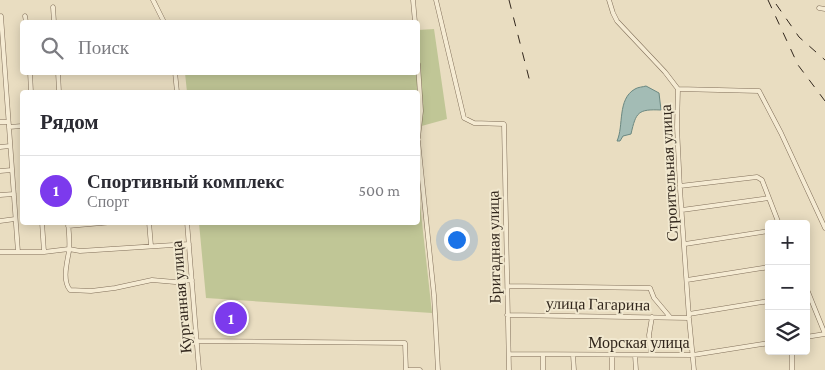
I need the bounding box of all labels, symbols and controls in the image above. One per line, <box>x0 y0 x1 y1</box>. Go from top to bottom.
search box <box>20 20 420 75</box>
icon: search <box>38 34 66 62</box>
text: Поиск <box>78 37 129 58</box>
street label: Строительная улица <box>657 104 682 242</box>
text: Рядом <box>40 110 99 134</box>
text: Спортивный комплекс <box>87 171 284 192</box>
text: 1 <box>53 182 59 199</box>
text: 500 m <box>359 182 400 199</box>
street label: Бригадная улица <box>485 190 504 304</box>
text: Спорт <box>87 193 129 210</box>
map controls <box>765 220 810 355</box>
button: + <box>765 220 810 265</box>
your location <box>444 227 470 253</box>
street label: Курганная улица <box>168 240 195 354</box>
button: − <box>765 265 810 310</box>
street label: улица Гагарина <box>546 295 650 314</box>
pin: 1 <box>215 299 247 337</box>
button: layers <box>765 310 810 355</box>
street label: Морская улица <box>588 334 690 352</box>

